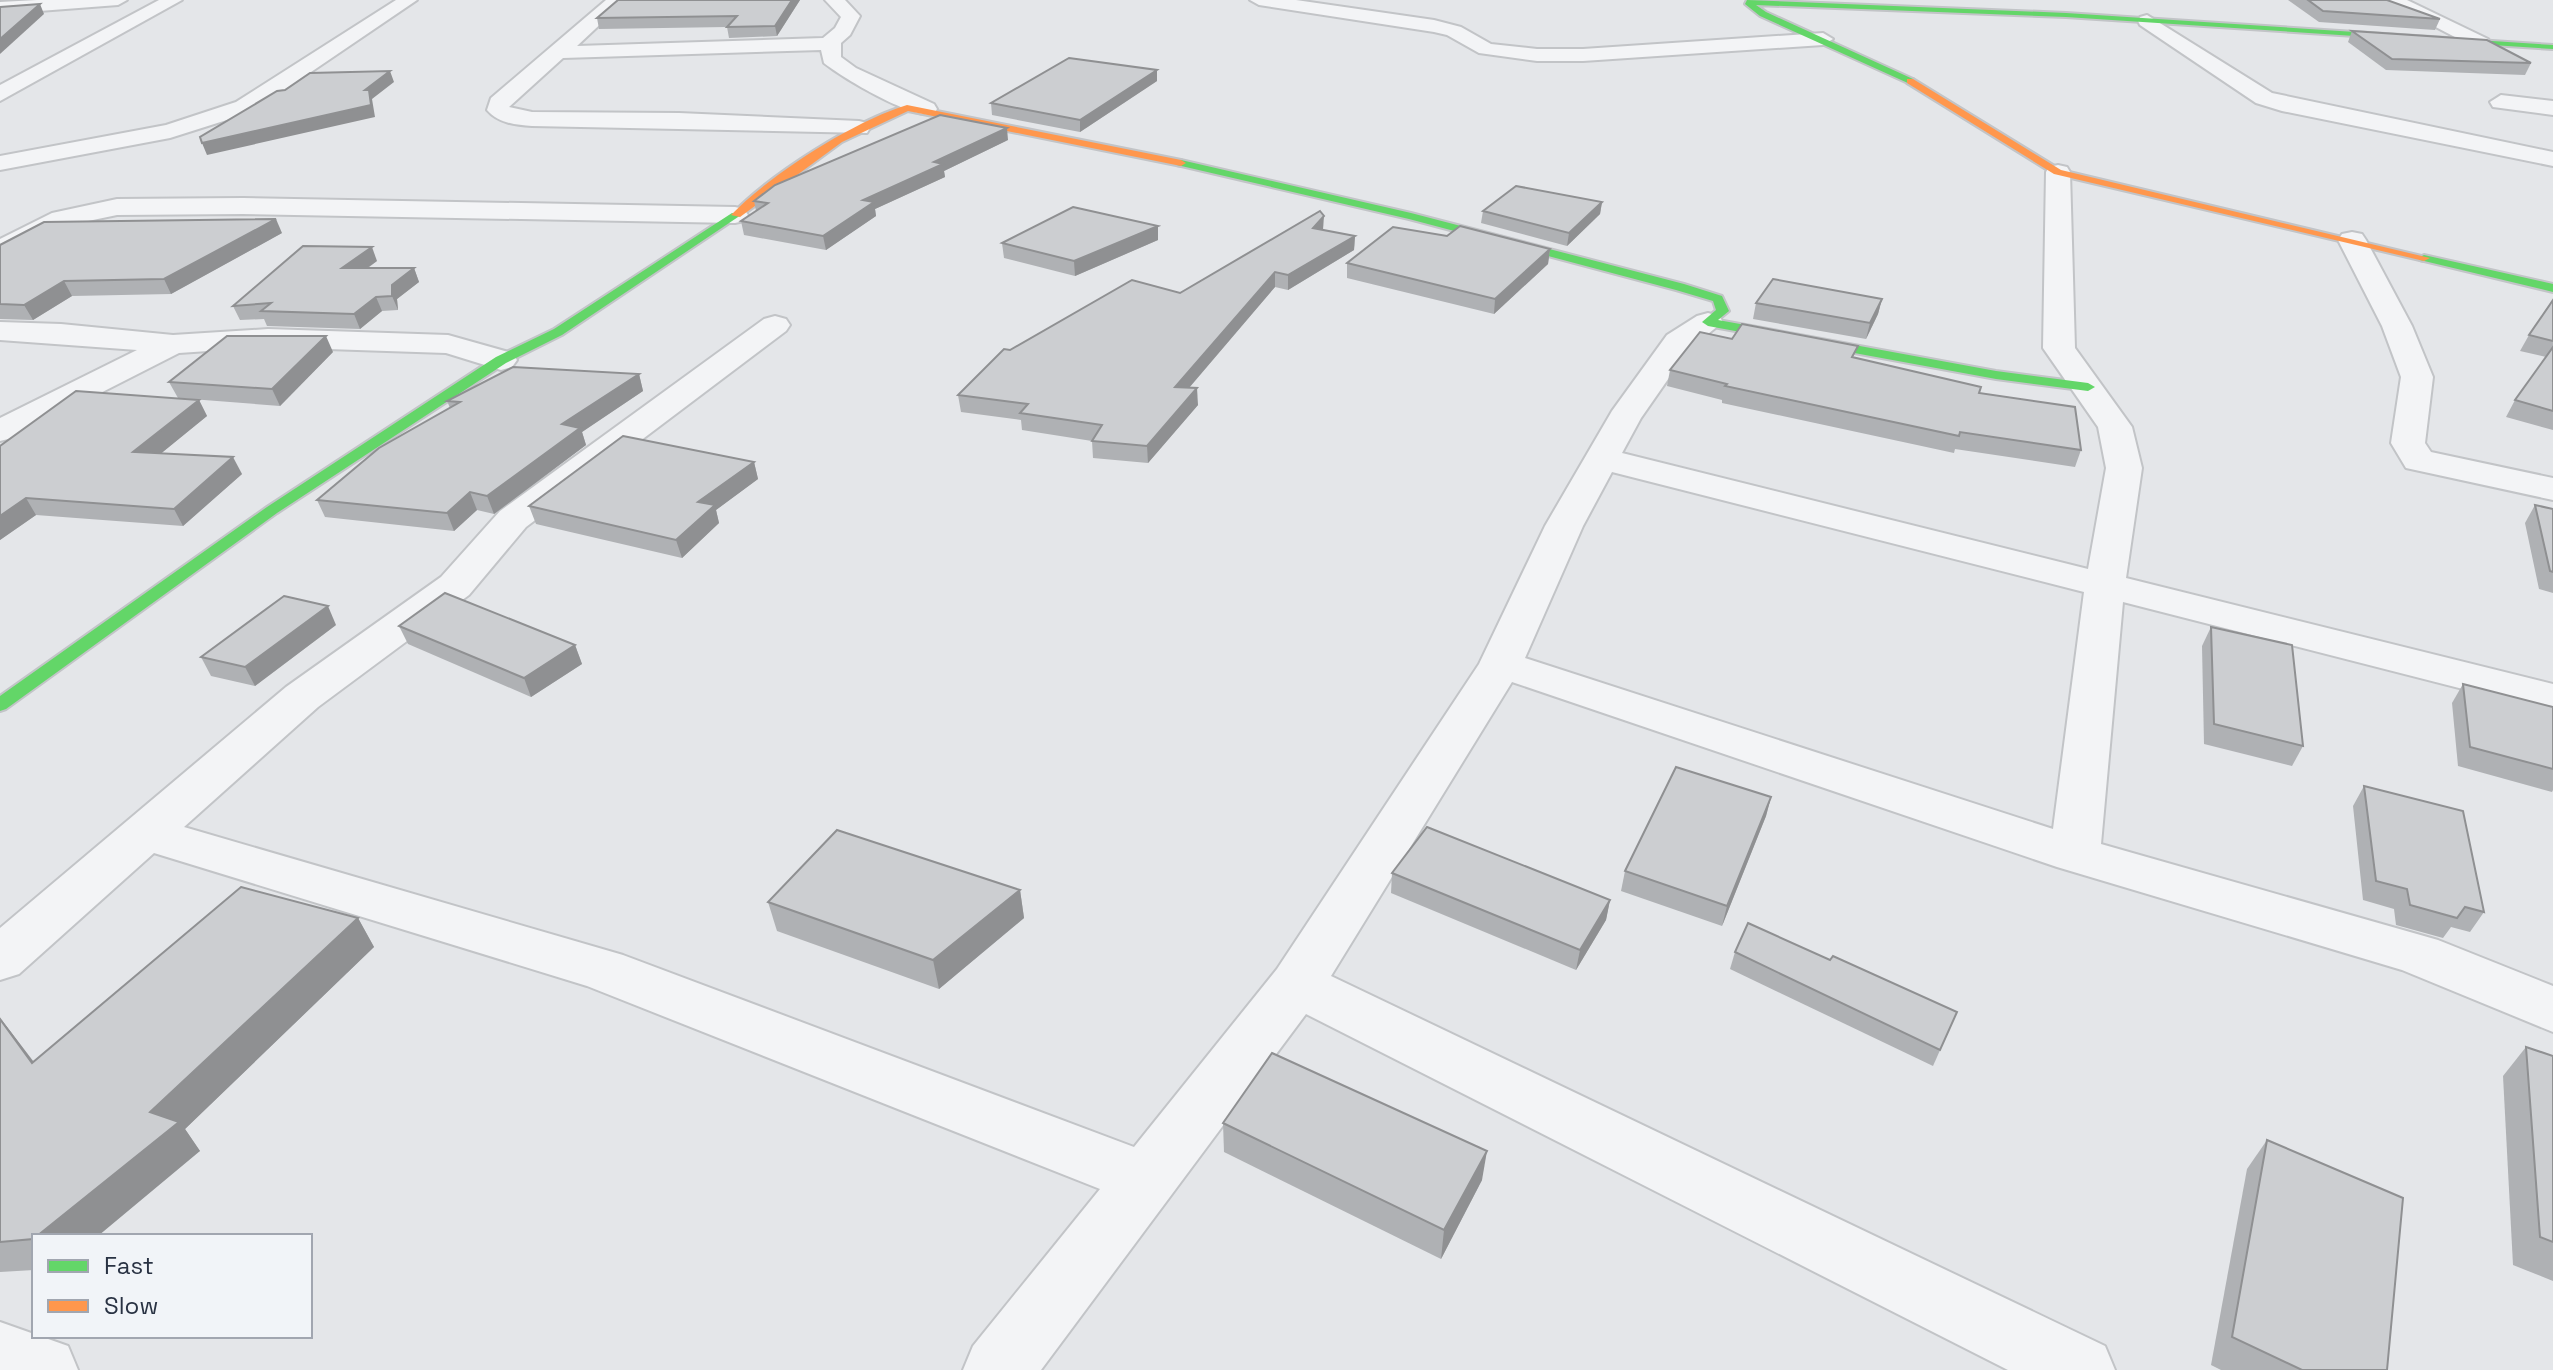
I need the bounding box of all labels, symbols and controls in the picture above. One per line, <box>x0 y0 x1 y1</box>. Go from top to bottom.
legend <box>32 1234 312 1338</box>
text: Fast <box>104 1250 154 1281</box>
text: Slow <box>104 1290 158 1321</box>

